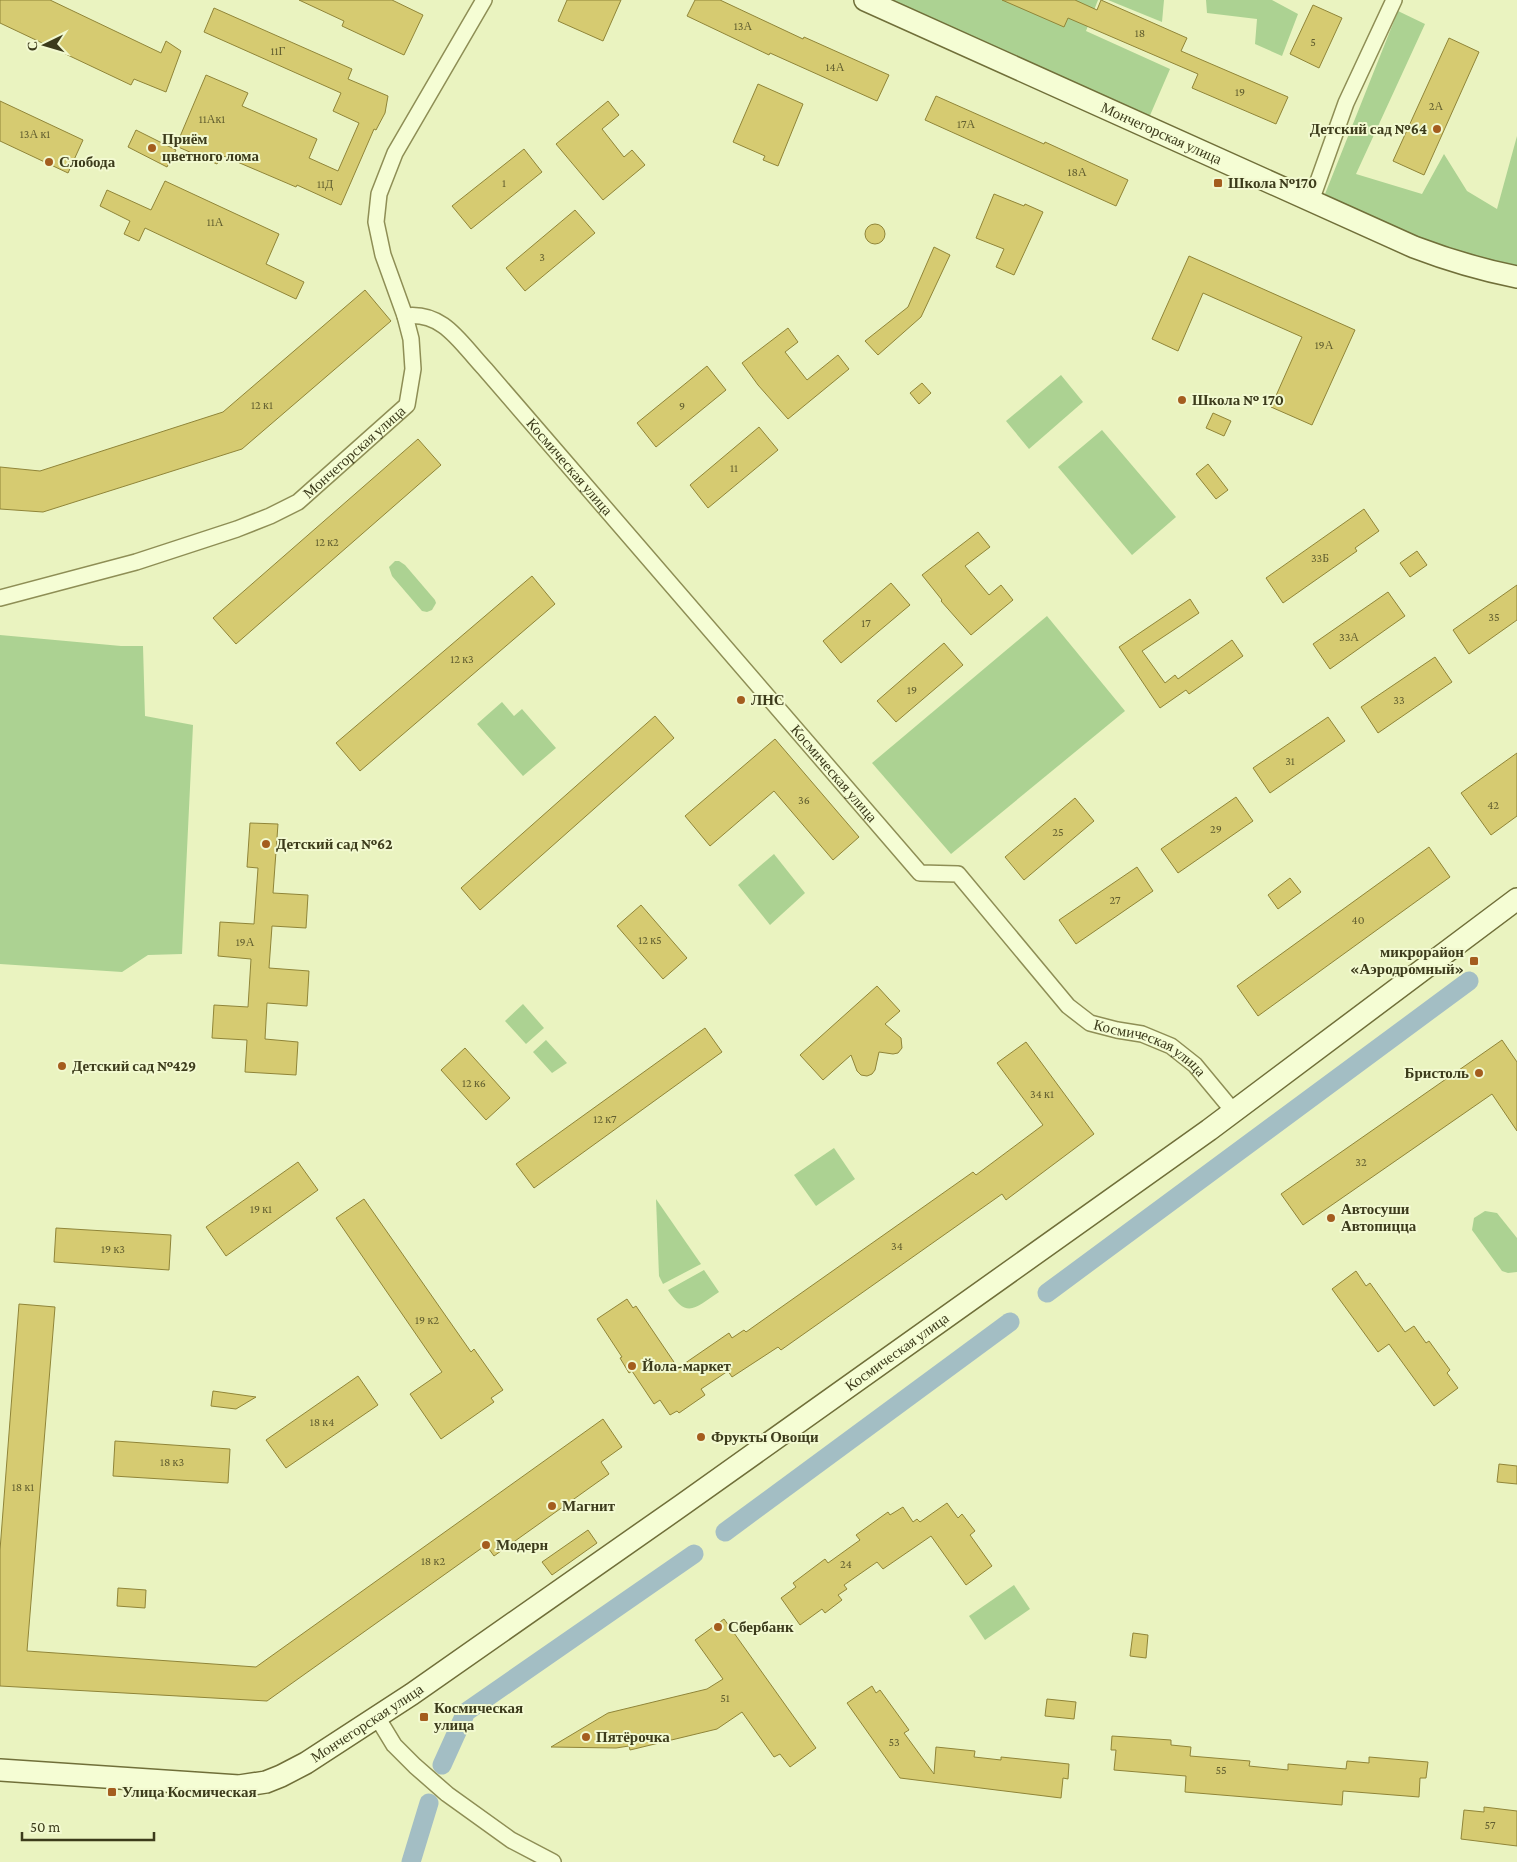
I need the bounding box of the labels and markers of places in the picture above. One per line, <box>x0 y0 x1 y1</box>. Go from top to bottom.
place label: Детский сад №64 <box>1310 121 1427 137</box>
marker: Детский сад №64 <box>1431 123 1443 135</box>
place label: Приём цветного лома <box>162 131 259 164</box>
marker: Приём цветного лома <box>146 142 158 154</box>
place label: Слобода <box>59 154 116 170</box>
marker: Слобода <box>43 156 55 168</box>
place label: Школа №170 <box>1228 175 1317 191</box>
marker: Школа №170 <box>1212 177 1224 189</box>
place label: Школа № 170 <box>1192 392 1284 408</box>
marker: Школа № 170 <box>1176 394 1188 406</box>
place label: ЛНС <box>751 692 785 708</box>
marker: ЛНС <box>735 694 747 706</box>
place label: Детский сад №62 <box>276 836 393 852</box>
marker: Детский сад №62 <box>260 838 272 850</box>
place label: микрорайон «Аэродромный» <box>1350 944 1464 977</box>
marker: микрорайон «Аэродромный» <box>1468 955 1480 967</box>
place label: Детский сад №429 <box>72 1058 196 1074</box>
marker: Детский сад №429 <box>56 1060 68 1072</box>
place label: Бристоль <box>1405 1065 1469 1081</box>
marker: Бристоль <box>1473 1067 1485 1079</box>
place label: Автосуши Автопицца <box>1341 1201 1417 1234</box>
marker: Автосуши Автопицца <box>1325 1212 1337 1224</box>
place label: Йола-маркет <box>642 1358 732 1374</box>
marker: Йола-маркет <box>626 1360 638 1372</box>
place label: Фрукты Овощи <box>711 1429 819 1445</box>
marker: Фрукты Овощи <box>695 1431 707 1443</box>
place label: Магнит <box>562 1498 616 1514</box>
marker: Магнит <box>546 1500 558 1512</box>
place label: Модерн <box>496 1537 549 1553</box>
marker: Модерн <box>480 1539 492 1551</box>
place label: Сбербанк <box>728 1619 794 1635</box>
marker: Сбербанк <box>712 1621 724 1633</box>
place label: Космическая улица <box>434 1700 523 1733</box>
marker: Космическая улица <box>418 1711 430 1723</box>
place label: Пятёрочка <box>596 1729 670 1745</box>
marker: Пятёрочка <box>580 1731 592 1743</box>
place label: Улица Космическая <box>122 1784 257 1800</box>
marker: Улица Космическая <box>106 1786 118 1798</box>

